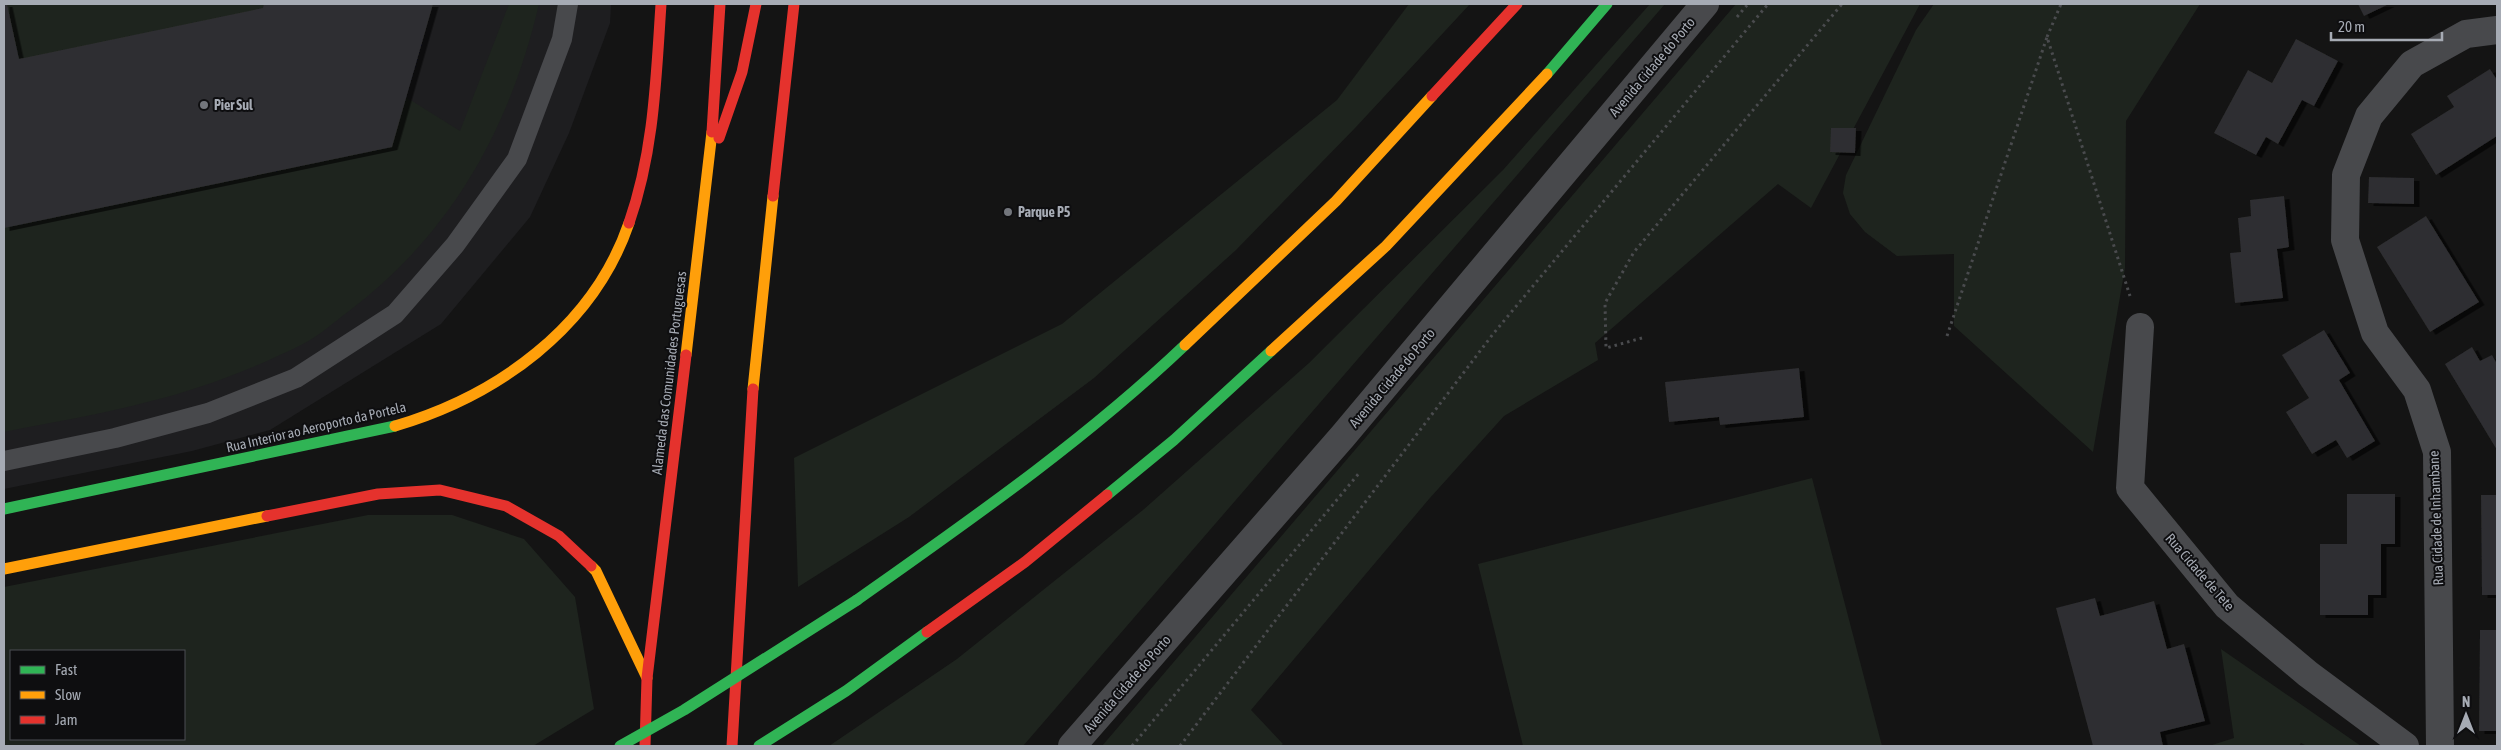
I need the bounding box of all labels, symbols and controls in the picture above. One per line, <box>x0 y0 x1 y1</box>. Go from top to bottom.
scale bar <box>2331 10 2442 42</box>
street label: Avenida Cidade do Porto <box>1606 14 1698 120</box>
text: 20 m <box>2338 18 2365 35</box>
place label: Pier Sul <box>214 97 253 113</box>
marker: Pier Sul <box>198 99 210 111</box>
place label: Parque P5 <box>1018 204 1071 220</box>
marker: Parque P5 <box>1002 206 1014 218</box>
street label: Alameda das Comunidades Portuguesas <box>649 270 689 476</box>
street label: Avenida Cidade do Porto <box>1346 325 1438 431</box>
street label: Rua Interior ao Aeroporto da Portela <box>224 398 408 456</box>
street label: Rua Cidade de Inhambane <box>2426 450 2446 586</box>
street label: Rua Cidade de Tete <box>2162 530 2238 614</box>
street label: Avenida Cidade do Porto <box>1080 632 1174 736</box>
legend <box>10 650 185 740</box>
text: Fast <box>55 661 77 678</box>
text: Slow <box>55 686 81 703</box>
north arrow <box>2441 690 2491 740</box>
text: N <box>2462 694 2470 710</box>
text: Jam <box>55 711 78 728</box>

